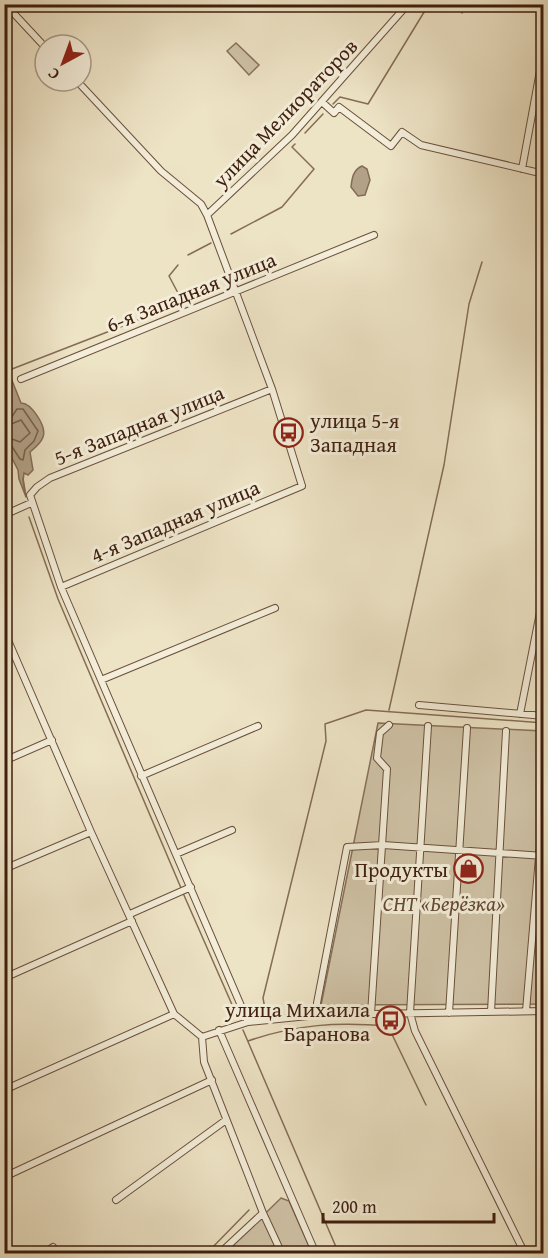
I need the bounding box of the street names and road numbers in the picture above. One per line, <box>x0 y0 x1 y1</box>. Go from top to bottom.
street label: улица Мелиораторов <box>205 31 365 195</box>
street label: 6-я Западная улица <box>101 244 281 340</box>
street label: 5-я Западная улица <box>49 377 229 473</box>
street label: 4-я Западная улица <box>86 471 264 571</box>

